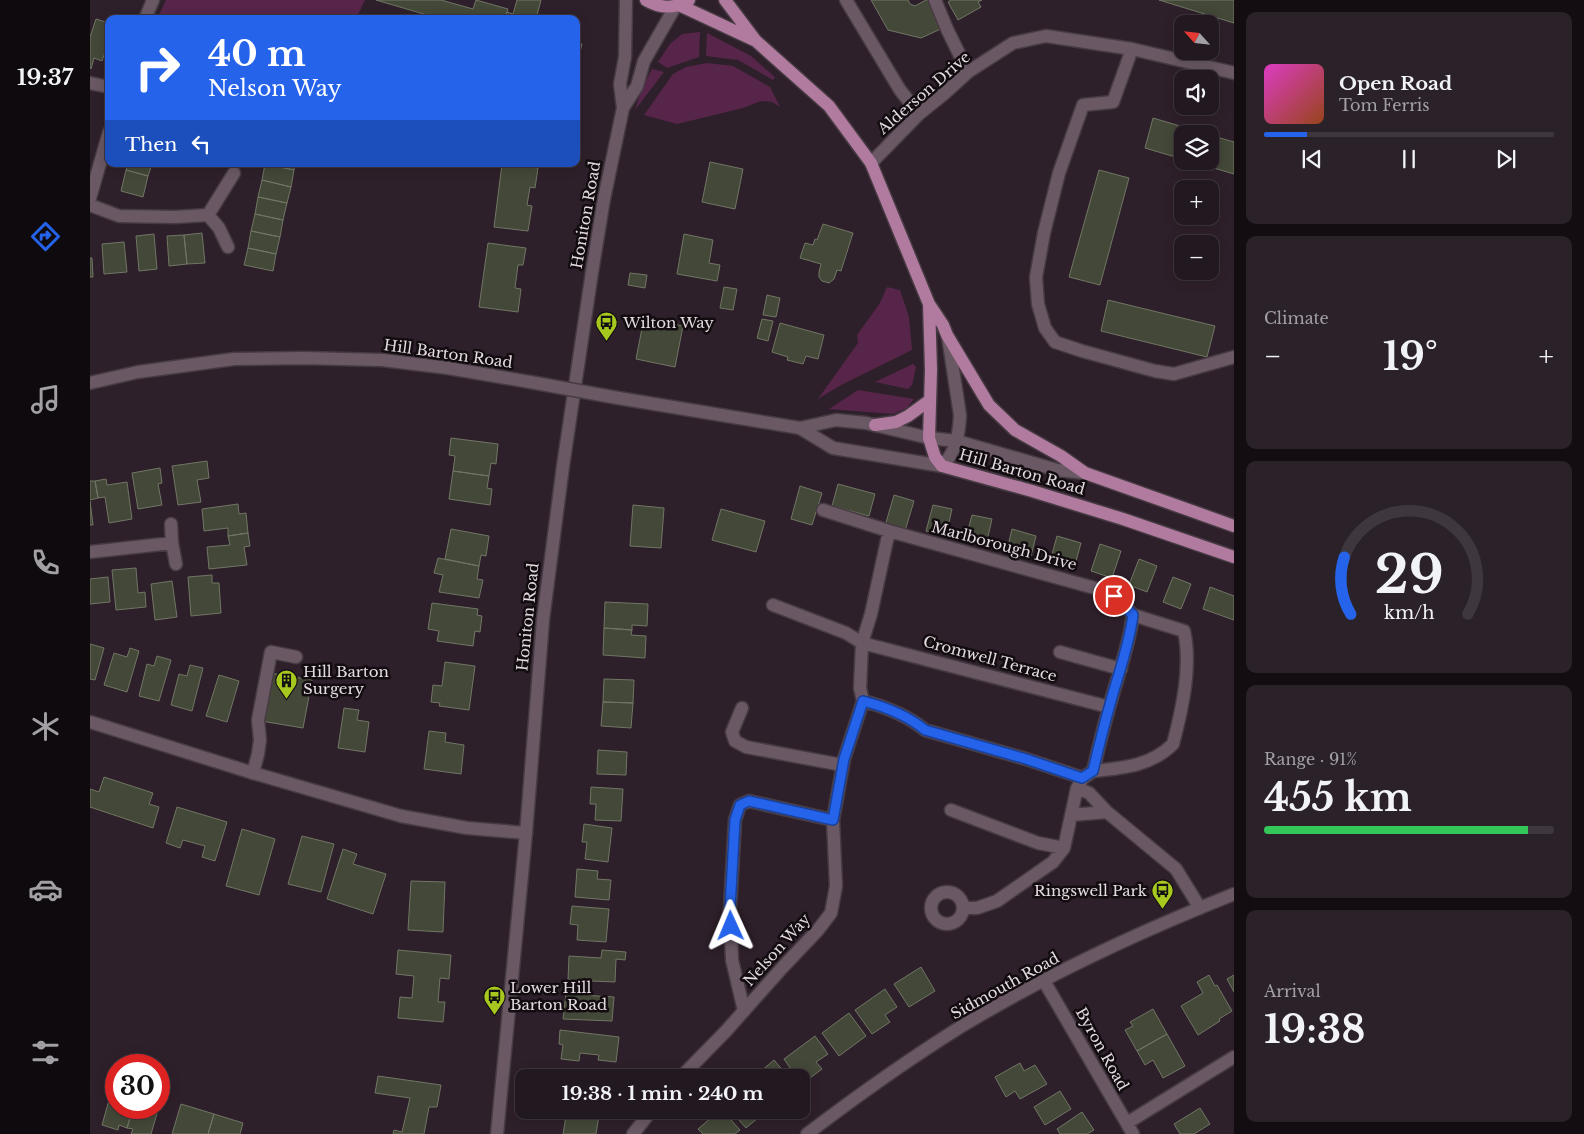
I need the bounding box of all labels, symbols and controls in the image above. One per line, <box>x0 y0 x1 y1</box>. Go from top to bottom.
north arrow <box>1174 15 1219 60</box>
map controls <box>1174 15 1219 280</box>
text: 40 m <box>208 32 306 75</box>
icon: right <box>125 35 190 100</box>
street label: Alderson Drive <box>873 47 974 139</box>
text: 19:37 <box>17 64 73 91</box>
button: sound <box>1174 70 1219 115</box>
text: Open Road <box>1339 72 1452 95</box>
text: Nelson Way <box>208 75 342 102</box>
text: Tom Ferris <box>1339 95 1430 115</box>
button: layers <box>1174 125 1219 170</box>
icon: left <box>187 130 215 158</box>
text: Then <box>125 133 177 156</box>
icon: previous <box>1298 145 1326 173</box>
icon: pause <box>1395 145 1423 173</box>
icon: next <box>1492 145 1520 173</box>
street label: Honiton Road <box>567 160 604 270</box>
button: + <box>1174 180 1219 225</box>
icon: directions <box>28 219 63 254</box>
button: − <box>1174 235 1219 280</box>
text: Climate <box>1264 308 1329 328</box>
bus stop icon: Wilton Way <box>595 311 619 342</box>
place label: Wilton Way <box>622 313 714 332</box>
text: 19° <box>1383 333 1438 380</box>
street label: Hill Barton Road <box>382 335 514 372</box>
text: − <box>1264 339 1282 374</box>
text: + <box>1539 339 1554 374</box>
icon: music <box>28 382 63 417</box>
street label: Hill Barton Road <box>957 444 1087 499</box>
street label: Marlborough Drive <box>929 517 1079 574</box>
text: 29 <box>1375 543 1443 607</box>
icon: phone <box>28 545 63 580</box>
street label: Honiton Road <box>512 562 543 672</box>
pin <box>1093 575 1135 617</box>
icon: arrive <box>1100 582 1128 610</box>
text: km/h <box>1384 602 1434 624</box>
street label: Cromwell Terrace <box>921 632 1059 686</box>
place label: Hill Barton Surgery <box>303 662 389 698</box>
building icon: Hill Barton Surgery <box>275 669 299 700</box>
icon: climate <box>28 709 63 744</box>
text: Range · 91% <box>1264 749 1357 769</box>
text: 455 km <box>1264 774 1412 821</box>
icon: car <box>28 872 63 907</box>
bus stop icon: Ringswell Park <box>1151 879 1175 910</box>
place label: Ringswell Park <box>1034 881 1148 900</box>
position arrow <box>704 899 756 951</box>
street label: Nelson Way <box>739 909 814 990</box>
street label: Sidmouth Road <box>947 948 1062 1023</box>
place label: Lower Hill Barton Road <box>510 978 607 1014</box>
text: Arrival <box>1264 981 1321 1001</box>
bus stop icon: Lower Hill Barton Road <box>482 985 506 1016</box>
street label: Byron Road <box>1072 1004 1133 1094</box>
text: 19:38 <box>1264 1006 1365 1053</box>
icon: filters <box>28 1035 63 1070</box>
speed limit sign: 30 <box>105 1054 170 1119</box>
text: 19:38 · 1 min · 240 m <box>562 1082 763 1105</box>

